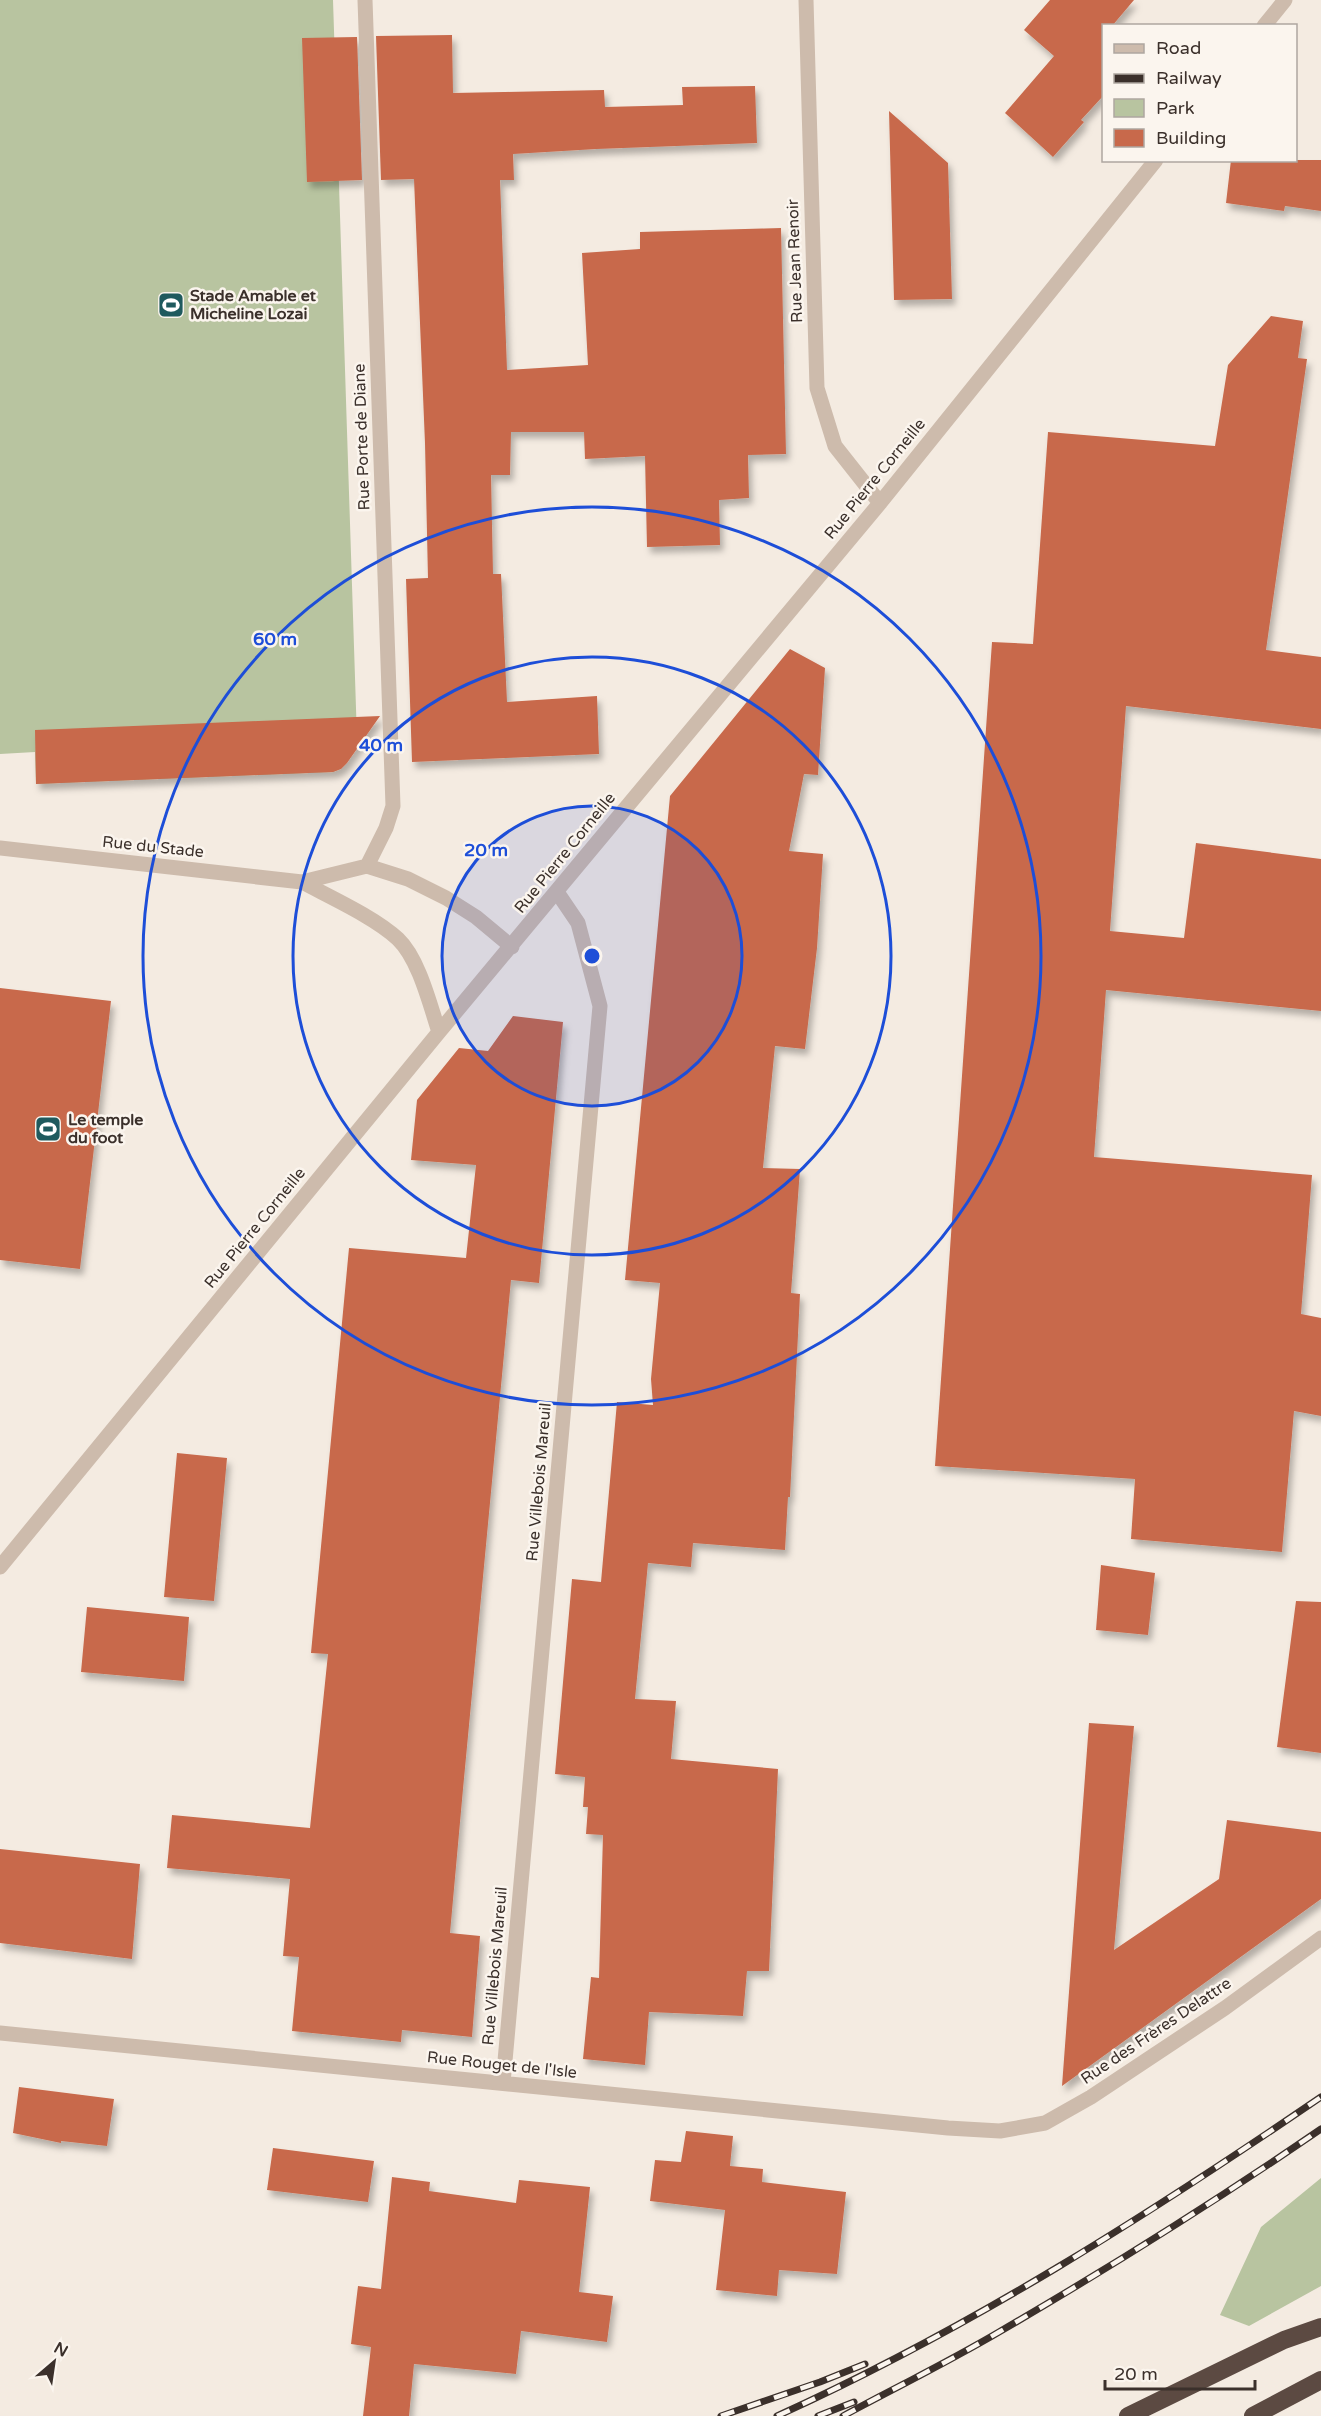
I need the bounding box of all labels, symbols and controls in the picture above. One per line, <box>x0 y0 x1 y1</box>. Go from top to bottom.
legend <box>1102 24 1297 162</box>
text: Road <box>1156 37 1201 59</box>
text: Railway <box>1156 67 1222 89</box>
text: Park <box>1156 97 1195 119</box>
text: Building <box>1156 127 1226 149</box>
street label: Rue Jean Renoir <box>783 198 807 323</box>
place label: Stade Amable et Micheline Lozai <box>190 286 317 324</box>
sports icon: Stade Amable et Micheline Lozai <box>156 290 186 320</box>
street label: Rue Porte de Diane <box>349 363 375 511</box>
street label: Rue Pierre Corneille <box>820 415 930 543</box>
text: 60 m <box>253 628 297 650</box>
text: 40 m <box>359 734 403 756</box>
street label: Rue Pierre Corneille <box>510 789 620 917</box>
street label: Rue du Stade <box>101 832 205 862</box>
text: 20 m <box>464 839 508 861</box>
centre of rings <box>582 946 602 966</box>
place label: Le temple du foot <box>68 1110 143 1148</box>
sports icon: Le temple du foot <box>33 1114 63 1144</box>
street label: Rue Pierre Corneille <box>200 1164 310 1292</box>
street label: Rue Villebois Mareuil <box>522 1402 556 1562</box>
street label: Rue Villebois Mareuil <box>478 1886 512 2046</box>
street label: Rue des Frères Delattre <box>1077 1973 1235 2089</box>
street label: Rue Rouget de l'Isle <box>426 2047 578 2083</box>
north arrow <box>24 2332 84 2392</box>
text: N <box>50 2338 71 2362</box>
scale bar <box>1105 2353 1255 2391</box>
text: 20 m <box>1114 2363 1158 2385</box>

